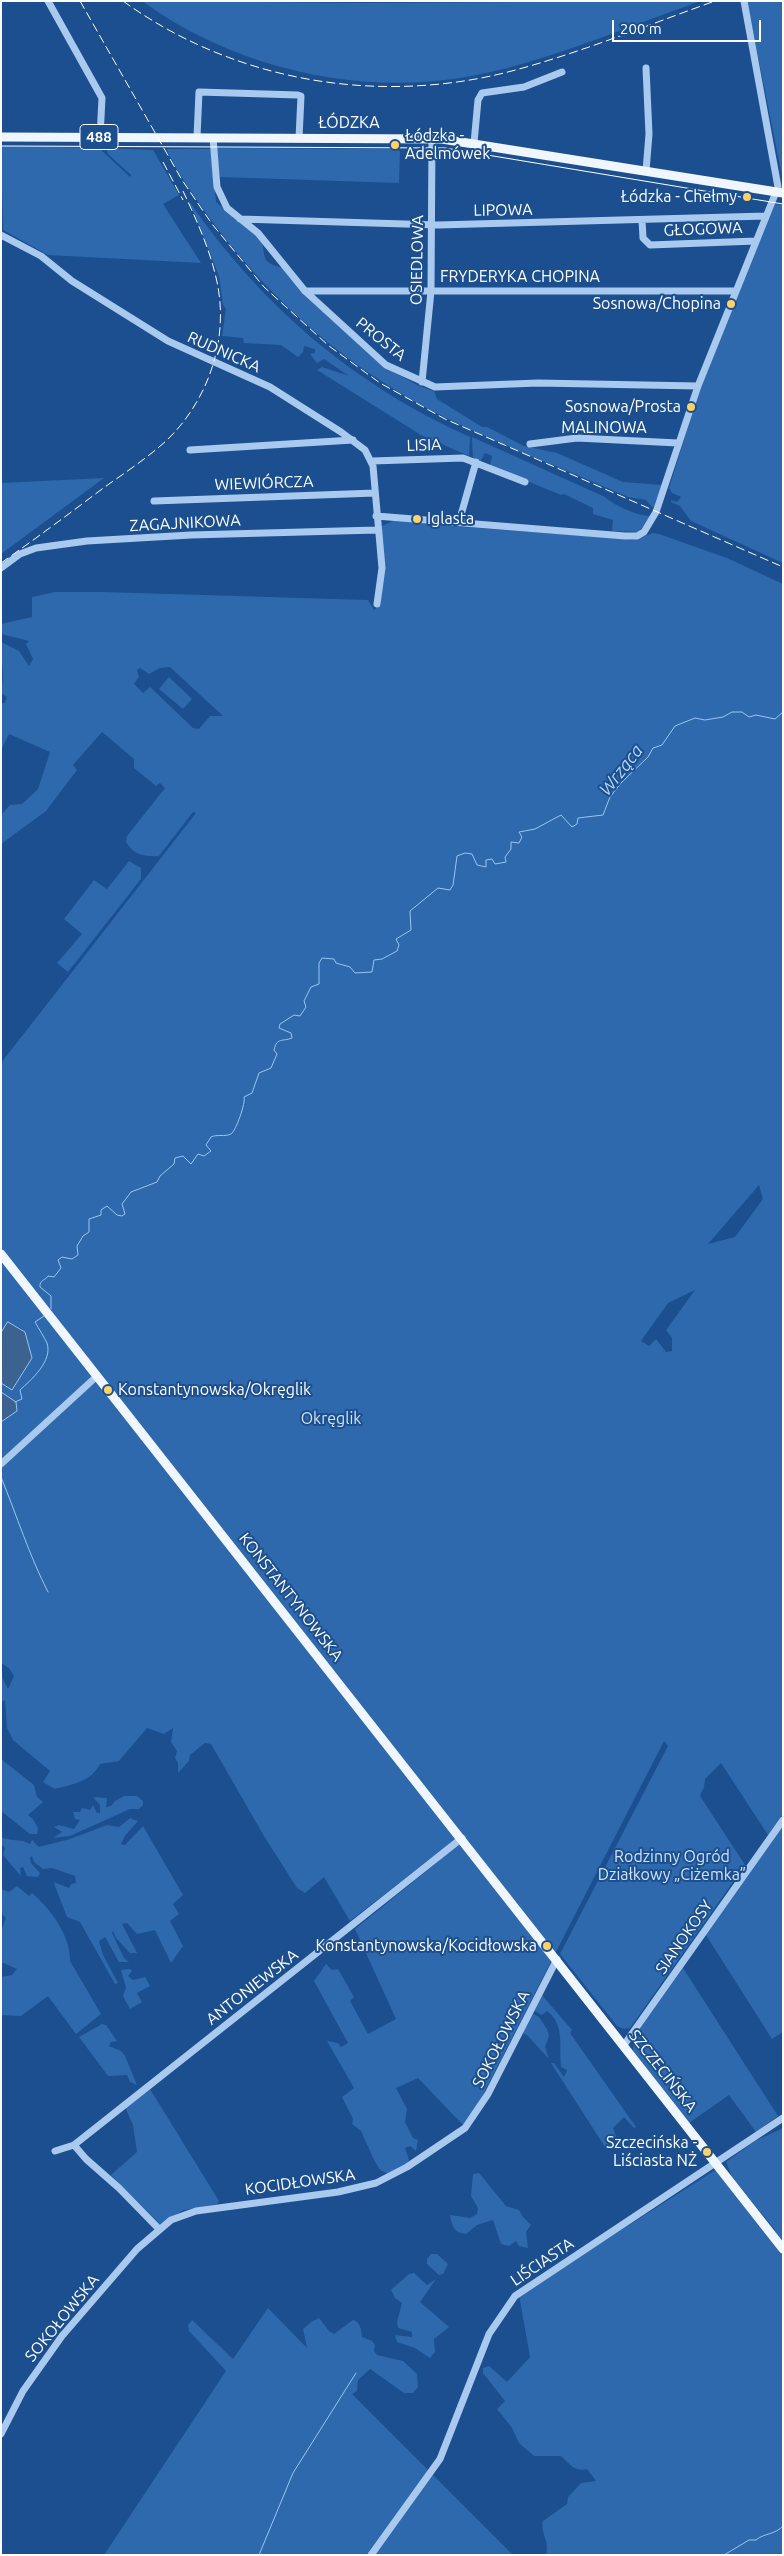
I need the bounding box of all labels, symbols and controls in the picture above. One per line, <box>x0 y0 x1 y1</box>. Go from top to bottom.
scale bar <box>614 10 763 42</box>
text: 200 m <box>620 20 662 37</box>
street label: ŁÓDZKA <box>318 113 380 133</box>
road number: 488 <box>80 124 118 150</box>
place label: Łódzka - Adelmówek <box>405 126 490 164</box>
marker: Łódzka - Adelmówek <box>389 139 401 151</box>
place label: Łódzka - Chełmy <box>621 187 737 207</box>
marker: Łódzka - Chełmy <box>741 191 753 203</box>
street label: LIPOWA <box>473 200 533 220</box>
street label: OSIEDLOWA <box>407 215 427 305</box>
street label: GŁOGOWA <box>663 218 743 240</box>
street label: FRYDERYKA CHOPINA <box>440 267 600 287</box>
place label: Sosnowa/Chopina <box>593 294 721 314</box>
marker: Sosnowa/Chopina <box>725 298 737 310</box>
street label: PROSTA <box>352 313 410 365</box>
street label: RUDNICKA <box>184 327 264 377</box>
place label: Sosnowa/Prosta <box>565 397 681 417</box>
marker: Sosnowa/Prosta <box>685 401 697 413</box>
street label: MALINOWA <box>561 418 647 438</box>
street label: LISIA <box>406 435 442 455</box>
street label: WIEWIÓRCZA <box>214 472 314 494</box>
place label: Iglasta <box>427 509 474 529</box>
street label: ZAGAJNIKOWA <box>129 511 241 535</box>
marker: Iglasta <box>411 513 423 525</box>
water label: Wrząca <box>594 740 648 800</box>
place label: Konstantynowska/Okręglik <box>118 1380 311 1400</box>
marker: Konstantynowska/Okręglik <box>102 1384 114 1396</box>
park label: Okręglik <box>301 1409 361 1429</box>
street label: KONSTANTYNOWSKA <box>235 1529 347 1665</box>
park label: Rodzinny Ogród Działkowy „Ciżemka” <box>598 1847 746 1885</box>
street label: SIANOKOSY <box>651 1896 717 1978</box>
place label: Konstantynowska/Kocidłowska <box>316 1936 537 1956</box>
marker: Konstantynowska/Kocidłowska <box>541 1940 553 1952</box>
street label: ANTONIEWSKA <box>202 1945 302 2029</box>
street label: SOKOŁOWSKA <box>468 1987 534 2091</box>
street label: SZCZECIŃSKA <box>625 2026 701 2116</box>
place label: Szczecińska - Liściasta NŻ <box>606 2133 697 2171</box>
marker: Szczecińska - Liściasta NŻ <box>701 2146 713 2158</box>
street label: KOCIDŁOWSKA <box>244 2165 356 2199</box>
street label: LIŚCIASTA <box>507 2234 577 2290</box>
street label: SOKOŁOWSKA <box>21 2271 103 2365</box>

